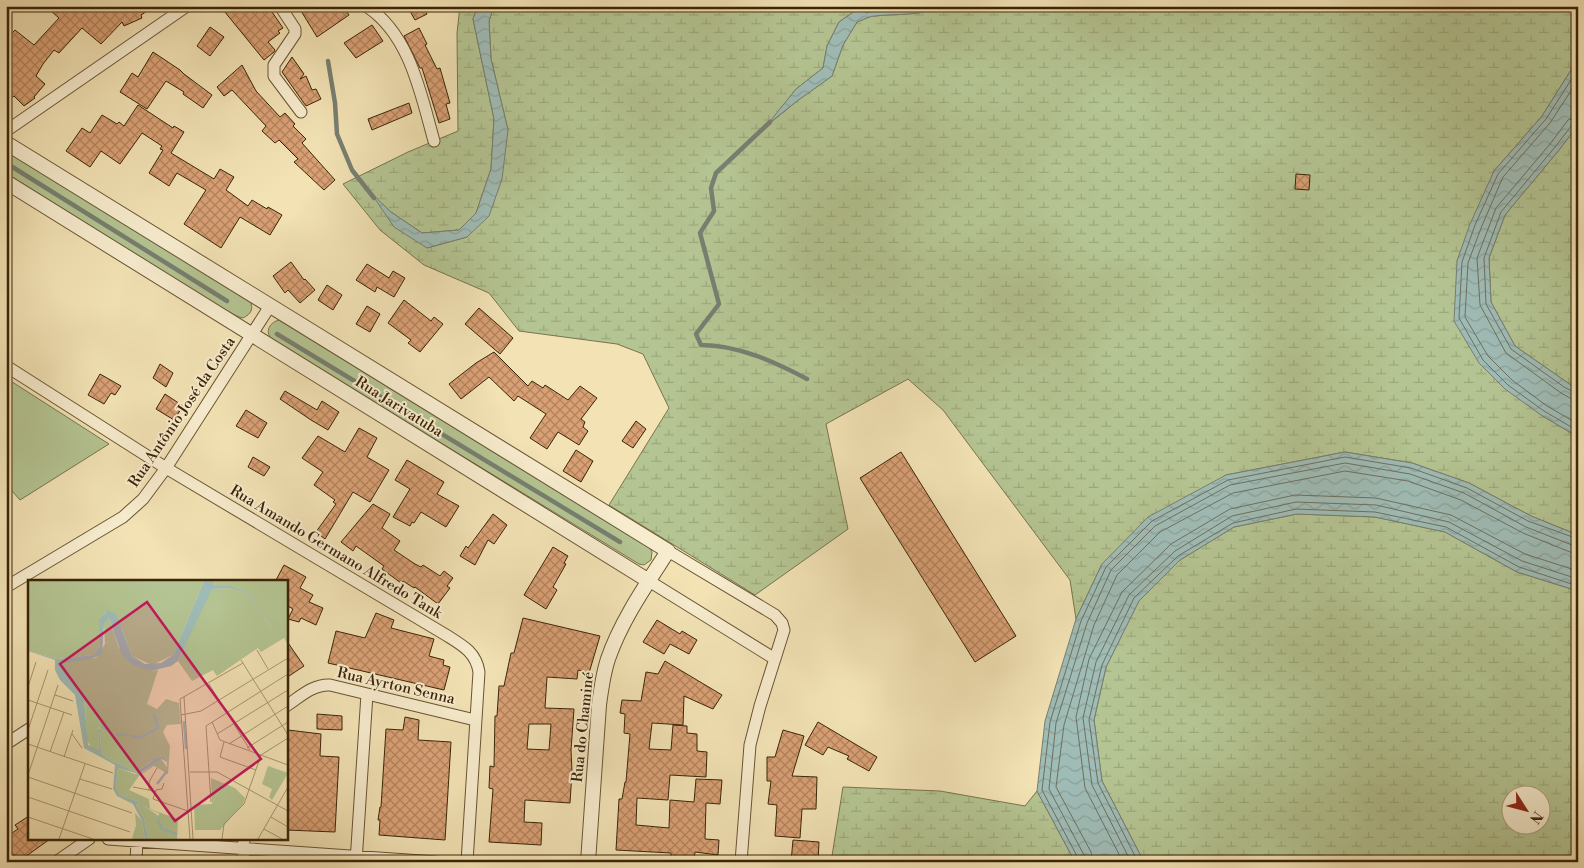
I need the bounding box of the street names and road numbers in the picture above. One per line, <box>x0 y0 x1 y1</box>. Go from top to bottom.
street label: Rua Antônio José da Costa <box>124 333 240 491</box>
street label: Rua Jarivatuba <box>351 372 447 442</box>
street label: Rua Amando Germano Alfredo Tank <box>226 481 447 624</box>
street label: Rua Ayrton Senna <box>335 663 457 709</box>
street label: Rua do Chaminé <box>568 671 598 783</box>

